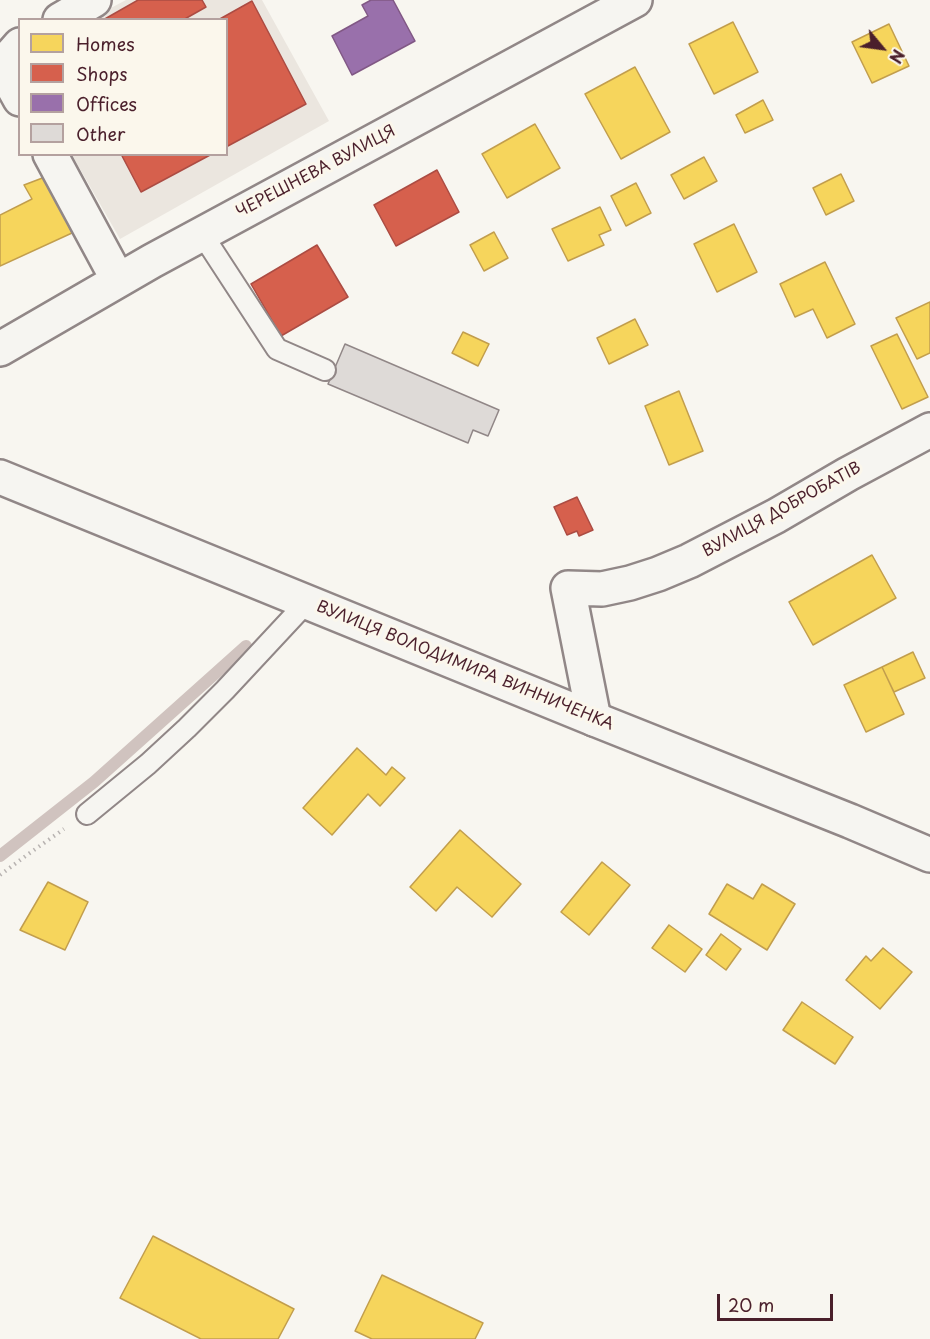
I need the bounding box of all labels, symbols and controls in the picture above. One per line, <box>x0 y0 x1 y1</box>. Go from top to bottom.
legend <box>18 18 228 156</box>
north arrow <box>852 18 912 78</box>
text: Homes <box>76 30 134 57</box>
text: N <box>884 45 911 68</box>
text: Shops <box>76 60 127 87</box>
text: Offices <box>76 90 137 117</box>
text: Other <box>76 120 125 147</box>
street label: ЧЕРЕШНЕВА ВУЛИЦЯ <box>233 122 399 222</box>
street label: ВУЛИЦЯ ДОБРОБАТІВ <box>700 458 864 562</box>
street label: ВУЛИЦЯ ВОЛОДИМИРА ВИННИЧЕНКА <box>314 597 616 735</box>
scale bar <box>720 1282 836 1320</box>
text: 20 m <box>728 1291 774 1318</box>

